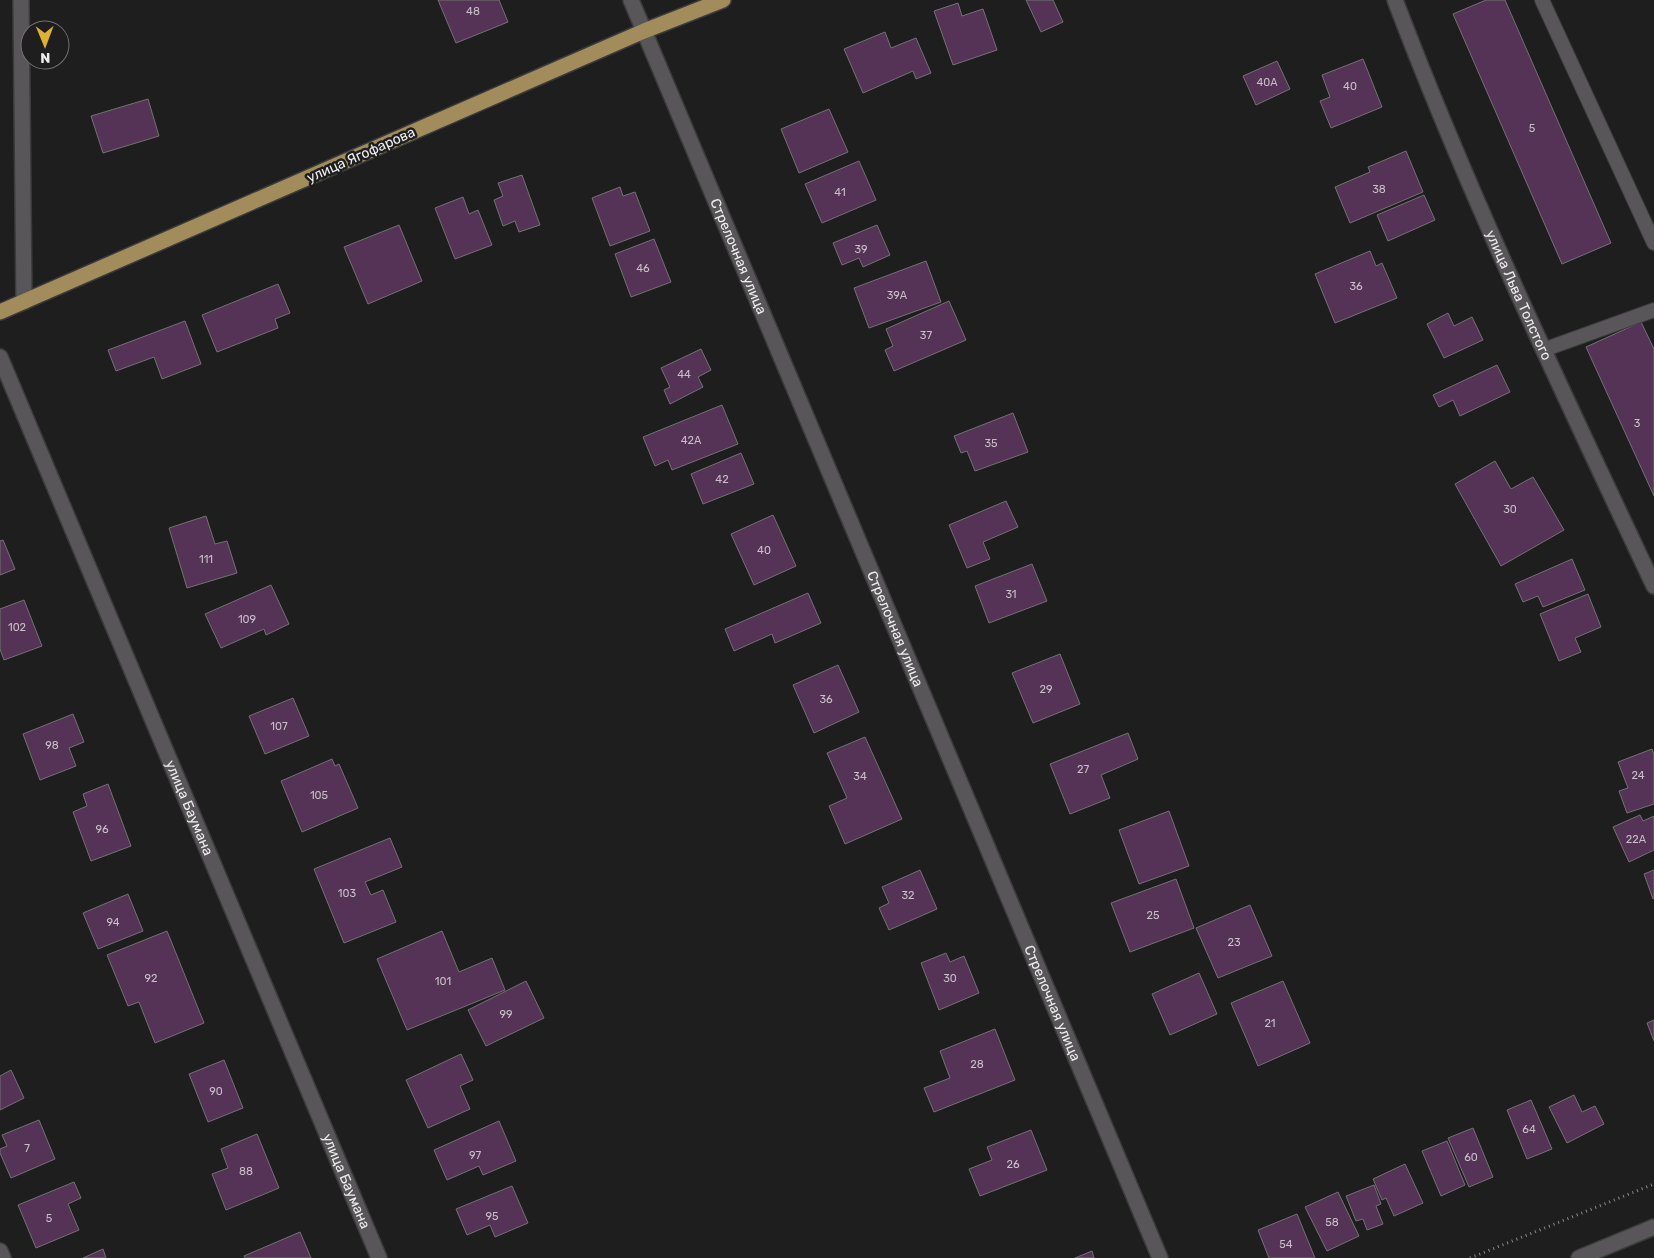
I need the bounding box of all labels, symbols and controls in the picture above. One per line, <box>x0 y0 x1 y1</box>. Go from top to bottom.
house number: 48 <box>466 5 480 18</box>
north arrow <box>20 20 70 70</box>
text: N <box>40 49 50 66</box>
house number: 40А <box>1256 76 1278 89</box>
house number: 40 <box>1343 80 1357 93</box>
house number: 5 <box>1529 122 1536 135</box>
street label: улица Ягофарова <box>304 124 418 186</box>
house number: 38 <box>1372 183 1386 196</box>
house number: 41 <box>834 186 846 199</box>
street label: Стрелочная улица <box>707 196 771 317</box>
street label: улица Льва Толстого <box>1482 227 1556 363</box>
house number: 39 <box>854 243 868 256</box>
house number: 46 <box>636 262 650 275</box>
house number: 36 <box>1349 280 1363 293</box>
house number: 39А <box>887 289 908 302</box>
house number: 37 <box>920 329 932 342</box>
house number: 44 <box>677 368 691 381</box>
house number: 3 <box>1634 417 1641 430</box>
house number: 42А <box>681 434 702 447</box>
house number: 35 <box>984 437 998 450</box>
house number: 42 <box>715 473 729 486</box>
house number: 30 <box>1503 503 1517 516</box>
house number: 40 <box>757 544 771 557</box>
house number: 111 <box>199 553 213 566</box>
street label: Стрелочная улица <box>863 568 927 689</box>
house number: 31 <box>1005 588 1017 601</box>
house number: 109 <box>238 613 256 626</box>
house number: 102 <box>8 621 26 634</box>
house number: 29 <box>1040 683 1052 696</box>
house number: 36 <box>819 693 833 706</box>
house number: 107 <box>270 720 288 733</box>
house number: 98 <box>45 739 59 752</box>
street label: улица Баумана <box>162 758 217 858</box>
house number: 27 <box>1077 763 1089 776</box>
house number: 24 <box>1631 769 1645 782</box>
house number: 34 <box>853 770 867 783</box>
house number: 105 <box>310 789 329 802</box>
house number: 96 <box>95 823 109 836</box>
house number: 22А <box>1626 833 1647 846</box>
house number: 103 <box>338 887 357 900</box>
house number: 32 <box>901 889 915 902</box>
house number: 25 <box>1147 909 1160 922</box>
house number: 94 <box>106 916 120 929</box>
house number: 23 <box>1227 936 1241 949</box>
street label: Стрелочная улица <box>1021 942 1085 1063</box>
house number: 92 <box>145 972 157 985</box>
house number: 30 <box>943 972 957 985</box>
house number: 101 <box>435 975 451 988</box>
house number: 99 <box>499 1008 513 1021</box>
house number: 21 <box>1264 1017 1276 1030</box>
house number: 28 <box>970 1058 984 1071</box>
house number: 90 <box>209 1085 223 1098</box>
house number: 64 <box>1522 1123 1536 1136</box>
street label: улица Баумана <box>319 1131 374 1231</box>
house number: 7 <box>24 1142 30 1155</box>
house number: 97 <box>469 1149 481 1162</box>
house number: 60 <box>1464 1151 1478 1164</box>
house number: 26 <box>1006 1158 1020 1171</box>
house number: 88 <box>239 1165 253 1178</box>
house number: 95 <box>485 1210 499 1223</box>
house number: 5 <box>46 1212 53 1225</box>
house number: 58 <box>1325 1216 1339 1229</box>
house number: 54 <box>1279 1238 1293 1251</box>

